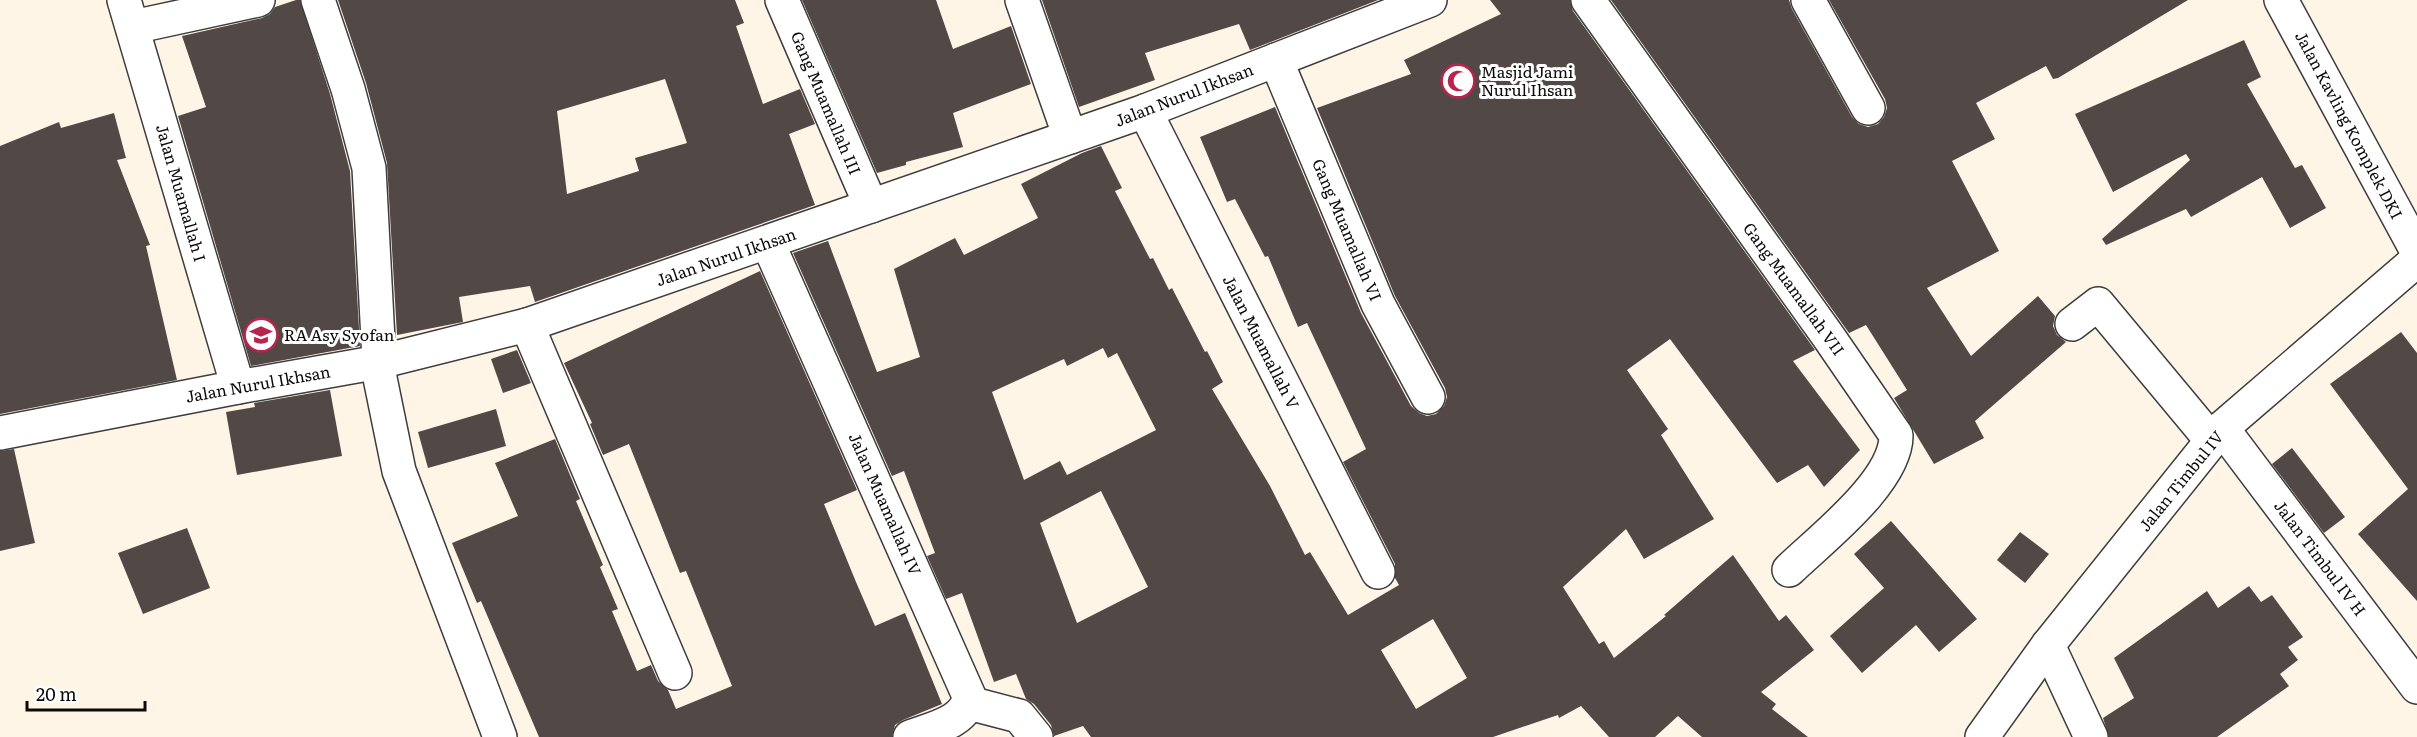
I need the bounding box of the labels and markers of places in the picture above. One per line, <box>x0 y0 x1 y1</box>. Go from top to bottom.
place label: Masjid Jami Nurul Ihsan <box>1481 59 1574 101</box>
mosque icon: Masjid Jami Nurul Ihsan <box>1440 63 1476 99</box>
school or university icon: RA Asy Syofan <box>243 317 279 353</box>
place label: RA Asy Syofan <box>284 322 395 346</box>

